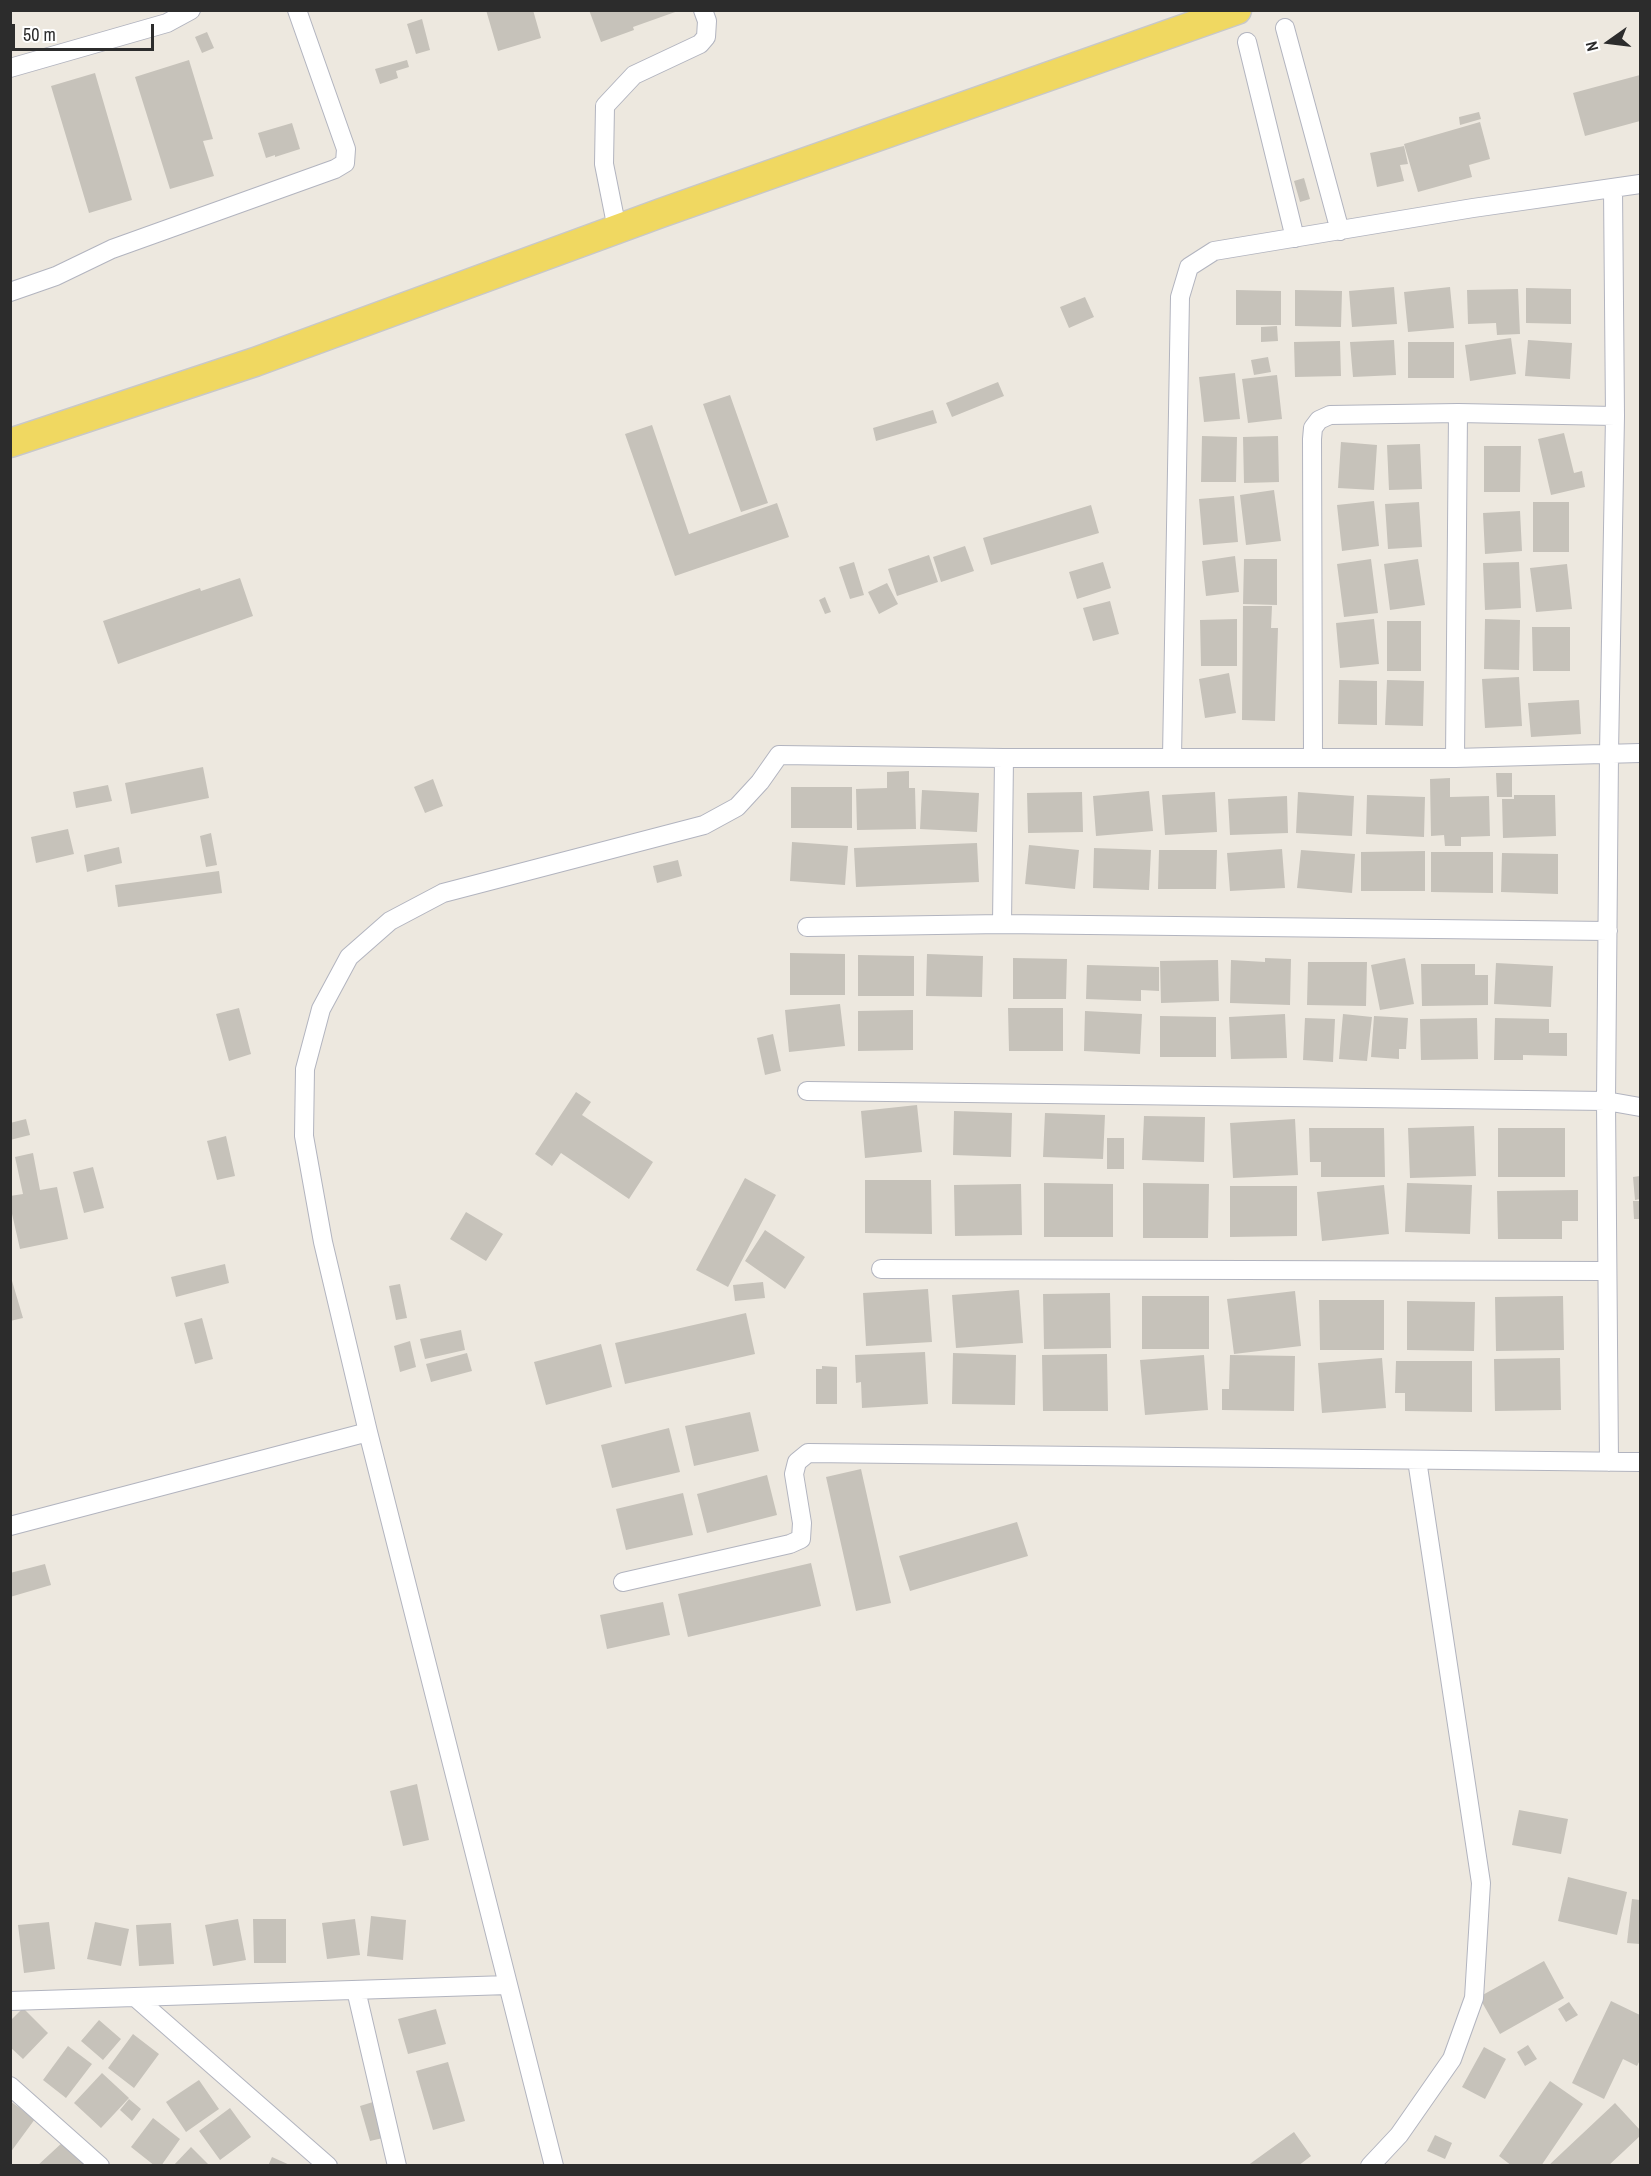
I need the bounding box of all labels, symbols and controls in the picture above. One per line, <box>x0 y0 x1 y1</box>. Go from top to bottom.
scale bar <box>15 12 158 50</box>
north arrow <box>1579 12 1639 72</box>
text: 50 m <box>23 22 56 47</box>
text: N <box>1580 39 1603 54</box>

